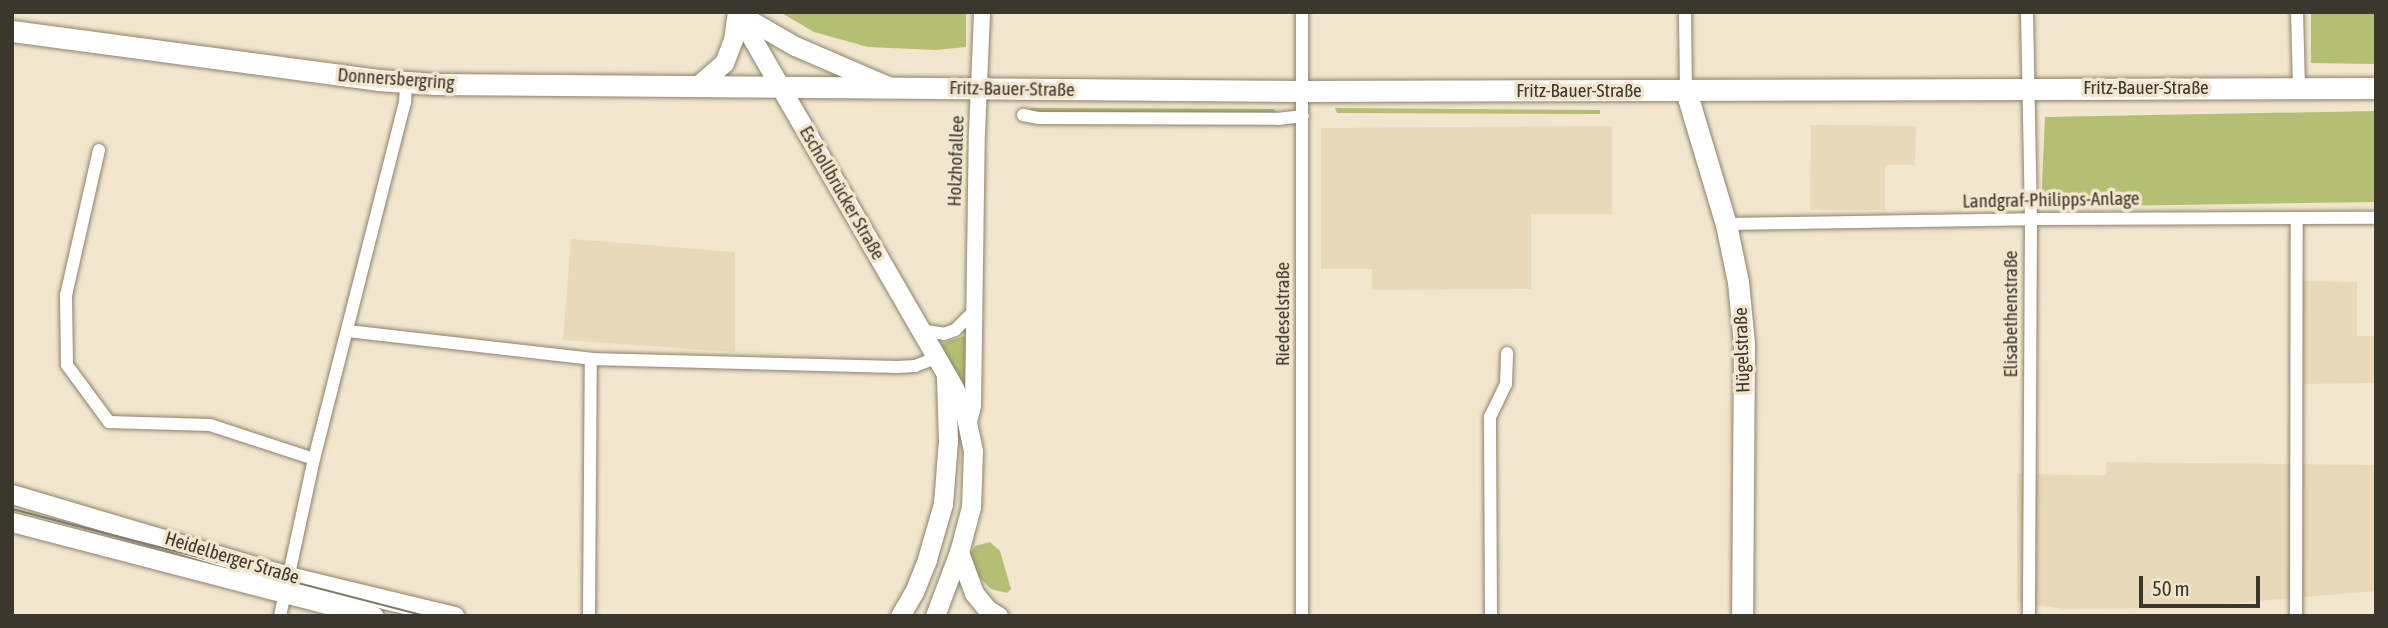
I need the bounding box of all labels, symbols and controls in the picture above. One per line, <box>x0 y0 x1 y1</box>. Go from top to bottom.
street label: Donnersbergring <box>337 64 455 94</box>
street label: Fritz-Bauer-Straße <box>949 77 1075 101</box>
street label: Fritz-Bauer-Straße <box>2083 77 2209 99</box>
street label: Fritz-Bauer-Straße <box>1516 80 1642 102</box>
street label: Holzhofallee <box>943 115 969 207</box>
street label: Eschollbrücker Straße <box>794 122 890 264</box>
street label: Landgraf-Philipps-Anlage <box>1962 187 2140 213</box>
street label: Elisabethenstraße <box>2000 251 2022 377</box>
street label: Riedeselstraße <box>1272 262 1294 366</box>
street label: Hügelstraße <box>1729 307 1755 393</box>
street label: Heidelberger Straße <box>162 527 302 589</box>
scale bar <box>2143 562 2264 606</box>
text: 50 m <box>2152 576 2190 600</box>

